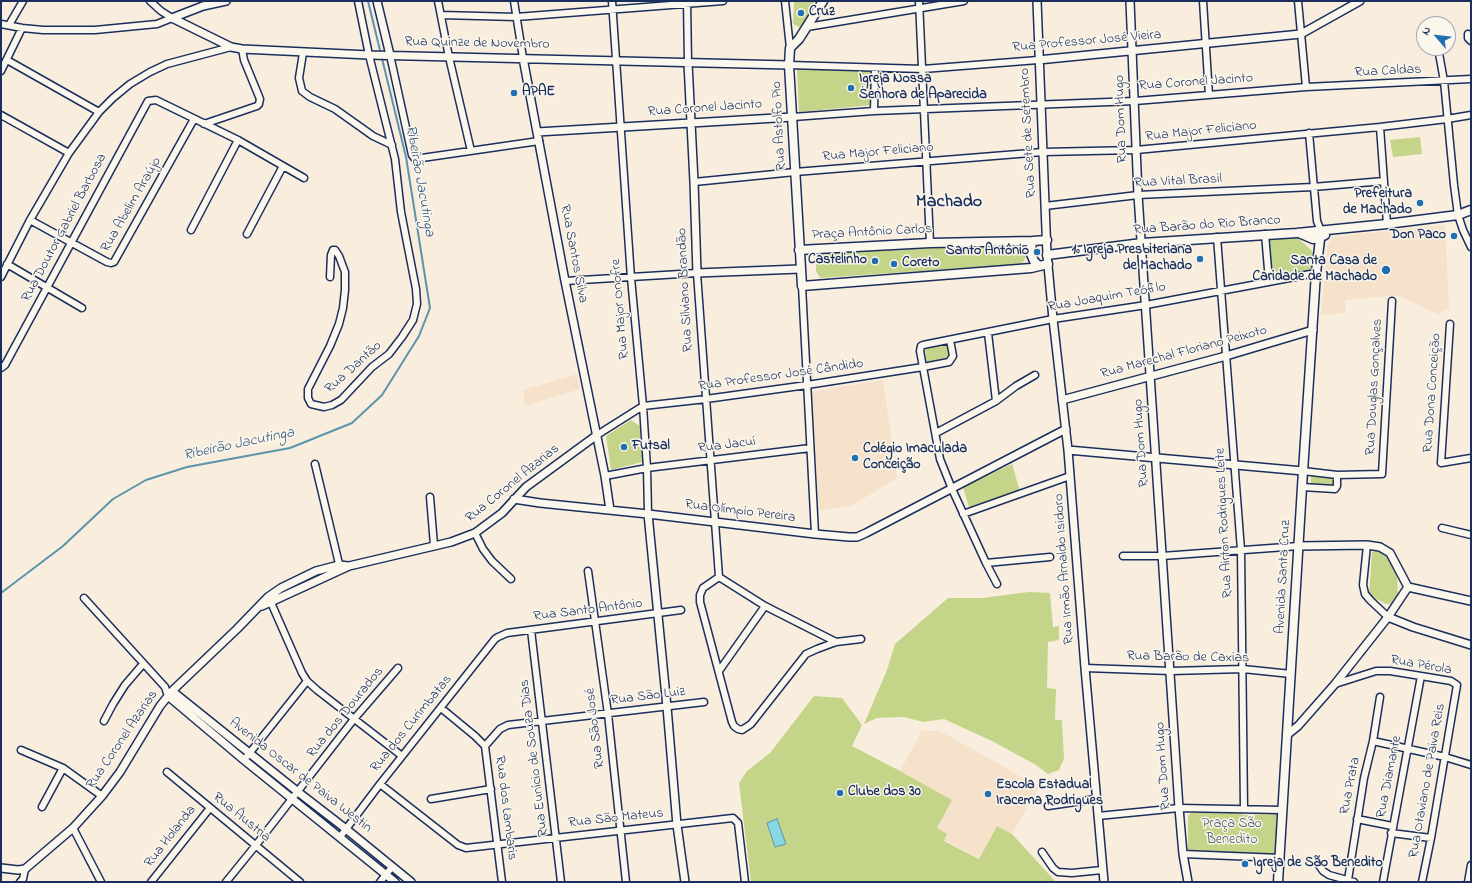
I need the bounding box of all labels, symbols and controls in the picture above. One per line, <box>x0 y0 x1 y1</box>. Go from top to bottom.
place label: Cruz <box>809 5 835 21</box>
marker: Cruz <box>796 8 806 18</box>
north arrow <box>1416 16 1456 56</box>
text: N <box>1417 24 1435 38</box>
street label: Rua Professor José Vieira <box>1012 27 1162 57</box>
street label: Rua Quinze de Novembro <box>404 34 550 54</box>
street label: Rua Caldas <box>1354 62 1422 82</box>
street label: Rua Sete de Setembro <box>1017 68 1041 198</box>
street label: Rua Coronel Jacinto <box>1138 71 1254 95</box>
place label: Igreja Nossa Senhora de Aparecida <box>859 72 987 104</box>
street label: Rua Dom Hugo <box>1112 75 1132 163</box>
street label: Rua Astolfo Pio <box>769 81 791 171</box>
marker: Igreja Nossa Senhora de Aparecida <box>846 83 856 93</box>
place label: APAE <box>522 85 555 101</box>
marker: APAE <box>509 88 519 98</box>
street label: Rua Coronel Jacinto <box>647 97 763 121</box>
street label: Rua Major Feliciano <box>1145 118 1257 146</box>
water label: Ribeirão Jacutinga <box>400 124 438 238</box>
street label: Rua Major Feliciano <box>822 140 934 166</box>
street label: Rua Doutor Gabriel Barbosa <box>19 151 111 305</box>
street label: Rua Abelim Araújo <box>98 155 166 255</box>
street label: Rua Vital Brasil <box>1134 171 1222 193</box>
place label: Prefeitura de Machado <box>1343 187 1412 220</box>
district label: Machado <box>916 192 982 214</box>
marker: Prefeitura de Machado <box>1415 198 1425 208</box>
street label: Rua Santos Silva <box>555 203 591 305</box>
street label: Rua Barão do Rio Branco <box>1133 212 1281 240</box>
street label: Praça Antônio Carlos <box>811 221 933 245</box>
street label: Rua Silviano Brandão <box>674 228 698 352</box>
place label: Don Paco <box>1390 228 1446 244</box>
marker: Don Paco <box>1449 231 1459 241</box>
place label: 1º Igreja Presbiteriana de Machado <box>1072 243 1192 276</box>
place label: Santo Antônio <box>946 244 1029 260</box>
marker: Santo Antônio <box>1032 247 1042 257</box>
place label: Castelinho <box>808 253 867 269</box>
marker: 1º Igreja Presbiteriana de Machado <box>1195 254 1205 264</box>
place label: Santa Casa de Caridade de Machado <box>1253 254 1377 286</box>
marker: Castelinho <box>870 256 880 266</box>
place label: Coreto <box>902 256 940 272</box>
street label: Rua Major Onofre <box>608 258 634 360</box>
marker: Coreto <box>889 259 899 269</box>
marker: Santa Casa de Caridade de Machado <box>1380 264 1392 276</box>
street label: Rua Joaquim Teófilo <box>1047 279 1167 317</box>
street label: Rua Douglas Gonçalves <box>1363 318 1387 456</box>
street label: Rua Marechal Floriano Peixoto <box>1099 323 1269 383</box>
street label: Rua Dona Conceição <box>1420 333 1446 453</box>
street label: Rua Dantão <box>322 338 386 398</box>
street label: Rua Professor José Cândido <box>697 356 865 396</box>
street label: Rua Dom Hugo <box>1131 398 1153 488</box>
water label: Ribeirão Jacutinga <box>182 424 296 466</box>
street label: Rua Jacuí <box>697 434 757 458</box>
place label: Futsal <box>632 439 670 455</box>
street label: Rua Coronel Azarias <box>463 441 563 527</box>
marker: Futsal <box>619 442 629 452</box>
place label: Colégio Imaculada Conceição <box>863 442 967 474</box>
street label: Rua Airton Rodrigues Leite <box>1213 447 1237 599</box>
marker: Colégio Imaculada Conceição <box>850 453 860 463</box>
street label: Rua Irmão Arnaldo Isidoro <box>1051 493 1079 645</box>
street label: Rua Olímpio Pereira <box>684 497 796 527</box>
street label: Avenida Santa Cruz <box>1273 520 1295 634</box>
street label: Rua Santo Antônio <box>532 596 644 626</box>
street label: Rua Barão de Caxias <box>1127 649 1249 667</box>
street label: Rua Pérola <box>1389 652 1453 680</box>
street label: Rua dos Dourados <box>304 664 388 762</box>
street label: Rua dos Curimbatas <box>368 672 456 776</box>
street label: Rua Eunício de Souza Dias <box>517 678 553 838</box>
street label: Rua São Luiz <box>610 684 686 710</box>
street label: Rua Coronel Azarias <box>84 687 162 793</box>
street label: Rua São José <box>583 687 609 769</box>
street label: Rua Otaviano de Paiva Reis <box>1406 702 1450 860</box>
street label: Avenida Oscar de Paiva Westin <box>225 715 375 837</box>
street label: Rua Dom Hugo <box>1153 721 1175 811</box>
street label: Rua Diamante <box>1374 734 1406 820</box>
street label: Rua dos Lambaris <box>490 755 520 861</box>
street label: Rua Prata <box>1337 756 1365 816</box>
place label: Escola Estadual Iracema Rodrigues <box>996 778 1103 810</box>
place label: Clube dos 30 <box>848 785 921 801</box>
marker: Clube dos 30 <box>835 788 845 798</box>
marker: Escola Estadual Iracema Rodrigues <box>983 789 993 799</box>
street label: Rua Áustria <box>209 790 273 846</box>
street label: Rua Holanda <box>142 803 200 871</box>
street label: Rua São Mateus <box>568 806 664 832</box>
park label: Praça São Benedito <box>1202 817 1262 850</box>
place label: Igreja de São Benedito <box>1253 856 1383 872</box>
marker: Igreja de São Benedito <box>1240 859 1250 869</box>

